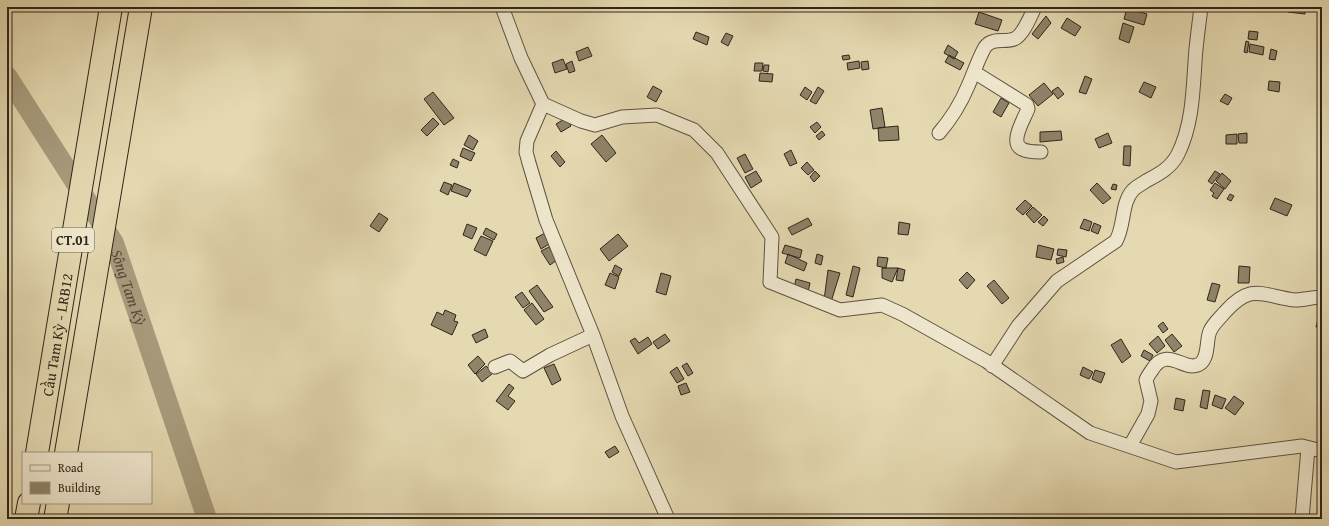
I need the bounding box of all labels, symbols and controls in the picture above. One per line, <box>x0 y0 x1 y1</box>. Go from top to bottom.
road number: CT.01 <box>52 228 94 252</box>
water label: Sông Tam Kỳ <box>105 246 153 329</box>
street label: Cầu Tam Kỳ - LRB12 <box>36 272 77 398</box>
legend <box>22 452 152 504</box>
text: Road <box>58 459 84 476</box>
text: Building <box>58 479 101 496</box>

